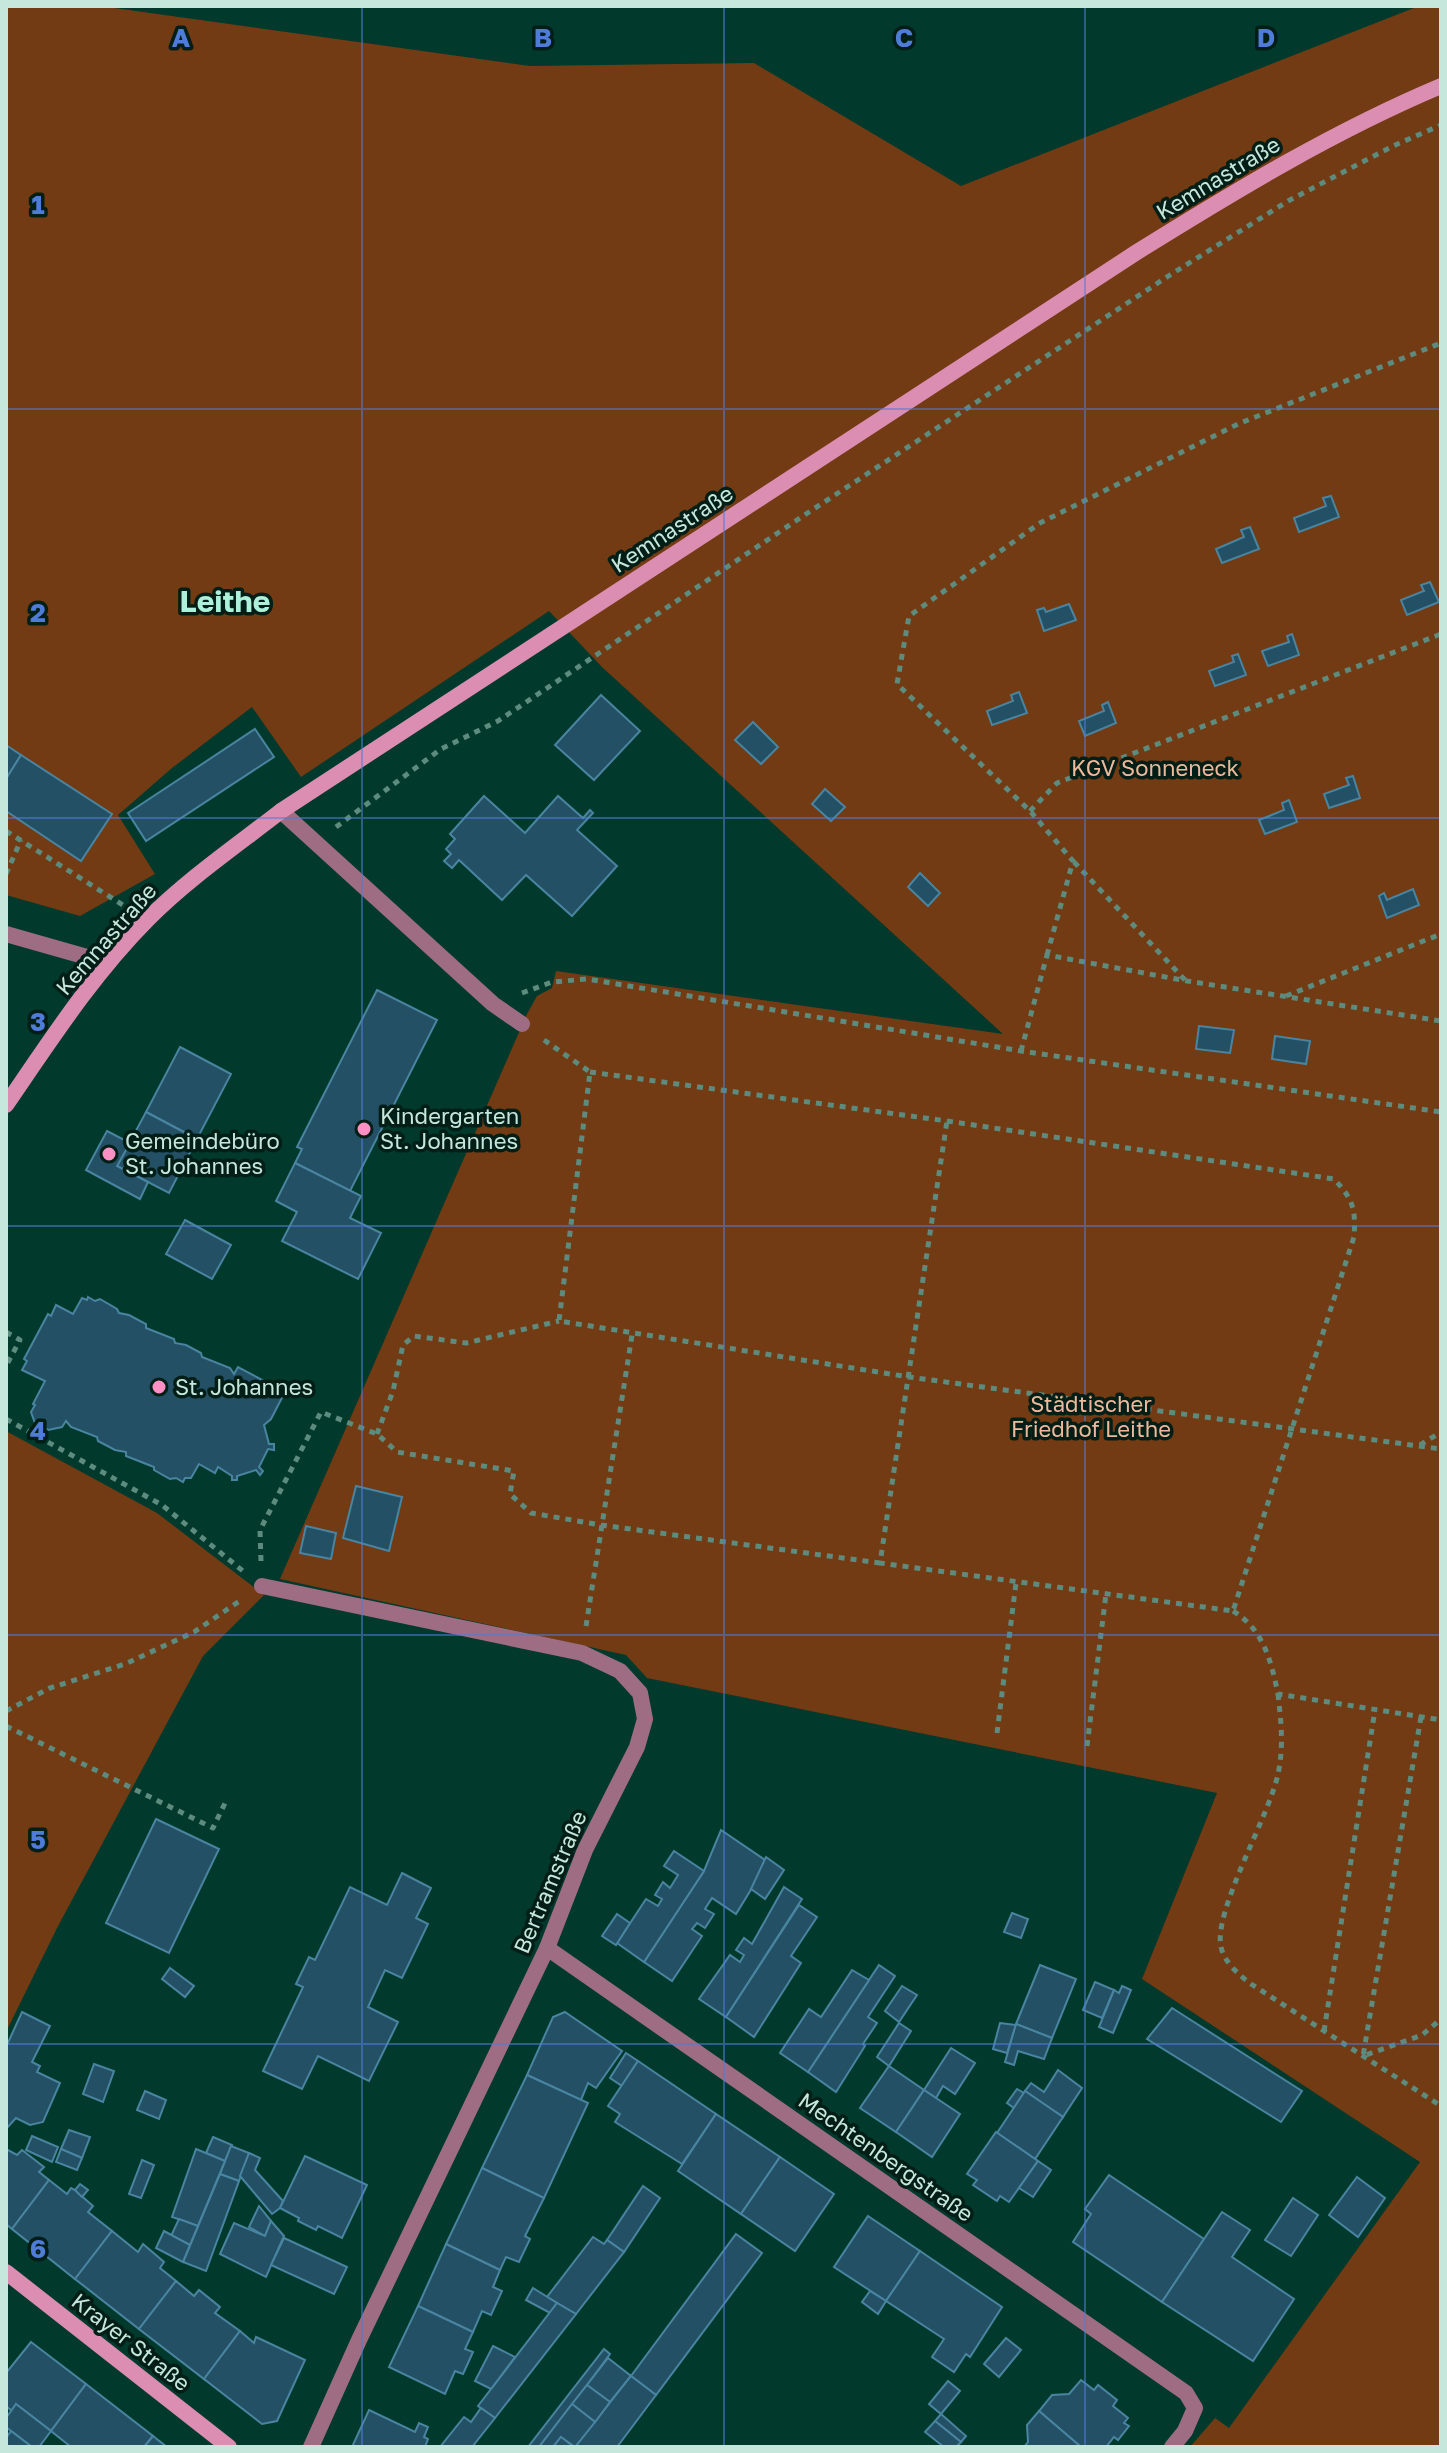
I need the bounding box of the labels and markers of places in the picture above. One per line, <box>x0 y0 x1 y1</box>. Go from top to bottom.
place label: Kindergarten St. Johannes <box>380 1102 519 1154</box>
marker: Kindergarten St. Johannes <box>355 1120 373 1138</box>
place label: Gemeindebüro St. Johannes <box>125 1127 280 1179</box>
marker: Gemeindebüro St. Johannes <box>100 1145 118 1163</box>
place label: St. Johannes <box>175 1373 313 1400</box>
marker: St. Johannes <box>150 1378 168 1396</box>

